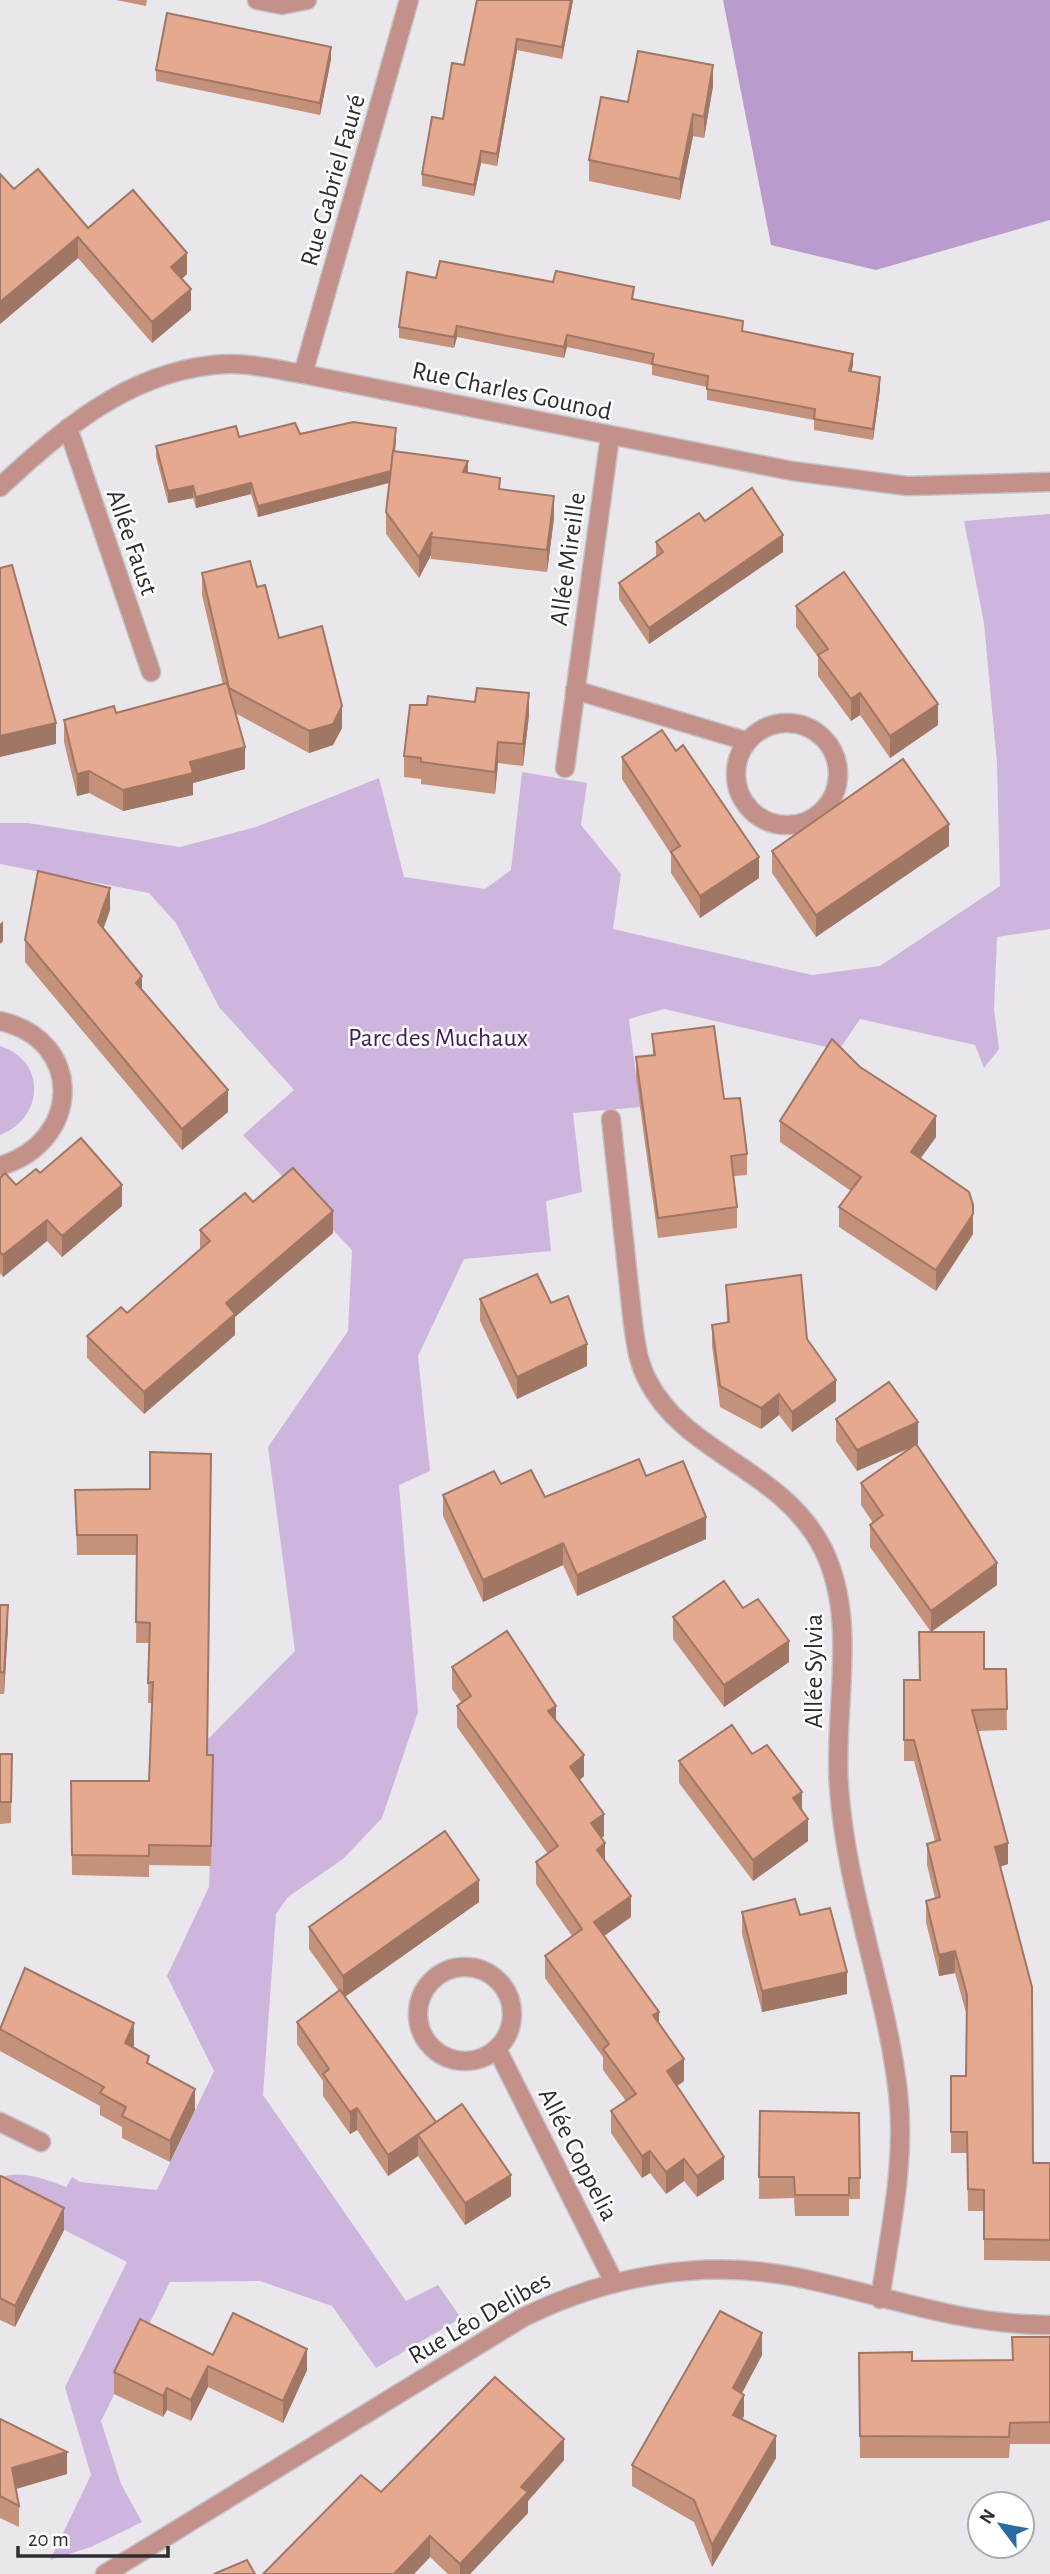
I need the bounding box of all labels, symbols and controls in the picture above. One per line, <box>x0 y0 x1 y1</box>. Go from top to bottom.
street label: Rue Gabriel Fauré <box>296 92 370 269</box>
street label: Rue Charles Gounod <box>410 357 614 425</box>
street label: Allée Faust <box>102 486 162 598</box>
street label: Allée Mireille <box>546 491 590 628</box>
park label: Parc des Muchaux <box>348 1025 528 1051</box>
street label: Allée Sylvia <box>801 1614 827 1728</box>
street label: Allée Coppelia <box>534 2084 623 2225</box>
street label: Rue Léo Delibes <box>404 2267 555 2369</box>
north arrow <box>966 2490 1036 2560</box>
text: N <box>976 2506 999 2527</box>
scale bar <box>18 2514 168 2558</box>
text: 20 m <box>28 2529 69 2550</box>

